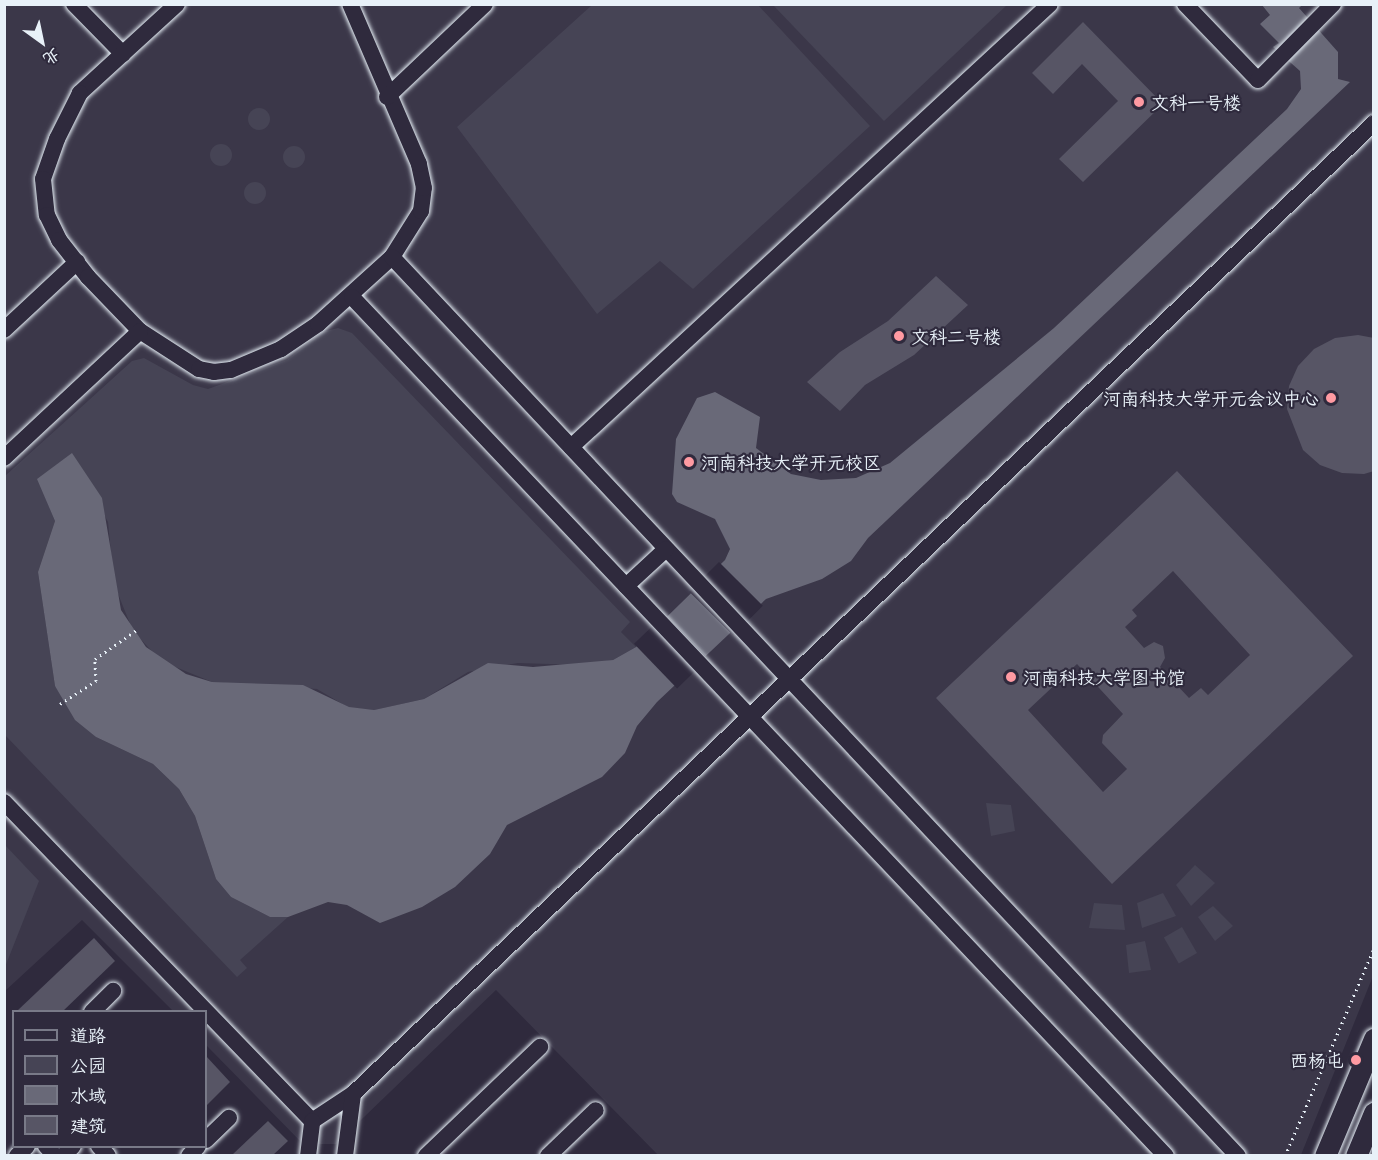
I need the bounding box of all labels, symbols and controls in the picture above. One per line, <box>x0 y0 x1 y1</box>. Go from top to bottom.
north arrow <box>12 12 72 72</box>
text: 北 <box>40 44 65 71</box>
place label: 文科一号楼 <box>1151 91 1241 113</box>
marker: 文科一号楼 <box>1132 95 1146 109</box>
place label: 文科二号楼 <box>911 325 1001 347</box>
marker: 文科二号楼 <box>892 329 906 343</box>
place label: 河南科技大学开元会议中心 <box>1103 387 1319 409</box>
marker: 河南科技大学开元会议中心 <box>1324 391 1338 405</box>
place label: 河南科技大学开元校区 <box>701 451 881 473</box>
marker: 河南科技大学开元校区 <box>682 455 696 469</box>
place label: 河南科技大学图书馆 <box>1023 666 1185 688</box>
marker: 河南科技大学图书馆 <box>1004 670 1018 684</box>
legend <box>12 1010 207 1148</box>
text: 道路 <box>70 1023 106 1047</box>
place label: 西杨屯 <box>1290 1049 1344 1071</box>
text: 公园 <box>70 1053 106 1077</box>
marker: 西杨屯 <box>1349 1053 1363 1067</box>
text: 水域 <box>70 1083 106 1107</box>
text: 建筑 <box>70 1113 106 1137</box>

